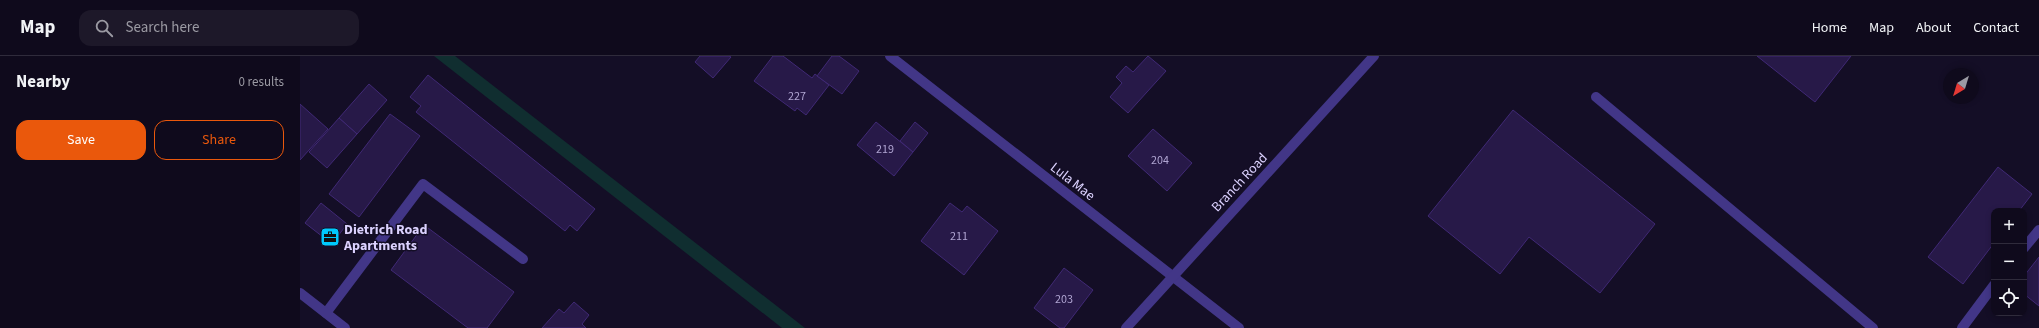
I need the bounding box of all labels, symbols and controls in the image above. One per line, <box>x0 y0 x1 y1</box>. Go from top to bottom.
search box <box>79 10 359 46</box>
text: Map <box>20 14 55 41</box>
icon: search <box>93 17 115 39</box>
text: Search here <box>125 17 199 38</box>
text: Home <box>1812 18 1847 38</box>
text: Map <box>1869 18 1894 38</box>
text: About <box>1916 18 1951 38</box>
text: Contact <box>1973 18 2019 38</box>
north arrow <box>1943 68 1979 104</box>
text: Nearby <box>16 70 70 94</box>
text: 0 results <box>239 73 284 91</box>
house number: 227 <box>788 88 806 105</box>
button: Save <box>16 120 146 160</box>
button: Share <box>154 120 284 160</box>
house number: 219 <box>876 141 894 158</box>
street label: Branch Road <box>1207 149 1272 217</box>
house number: 204 <box>1151 152 1169 169</box>
street label: Lula Mae <box>1046 158 1099 206</box>
map controls <box>1991 208 2027 316</box>
button: + <box>1991 208 2027 244</box>
place label: Dietrich Road Apartments <box>343 220 427 256</box>
office icon: Dietrich Road Apartments <box>319 226 341 248</box>
house number: 211 <box>950 228 968 245</box>
button: − <box>1991 244 2027 280</box>
button: locate <box>1991 280 2027 316</box>
house number: 203 <box>1055 291 1073 308</box>

